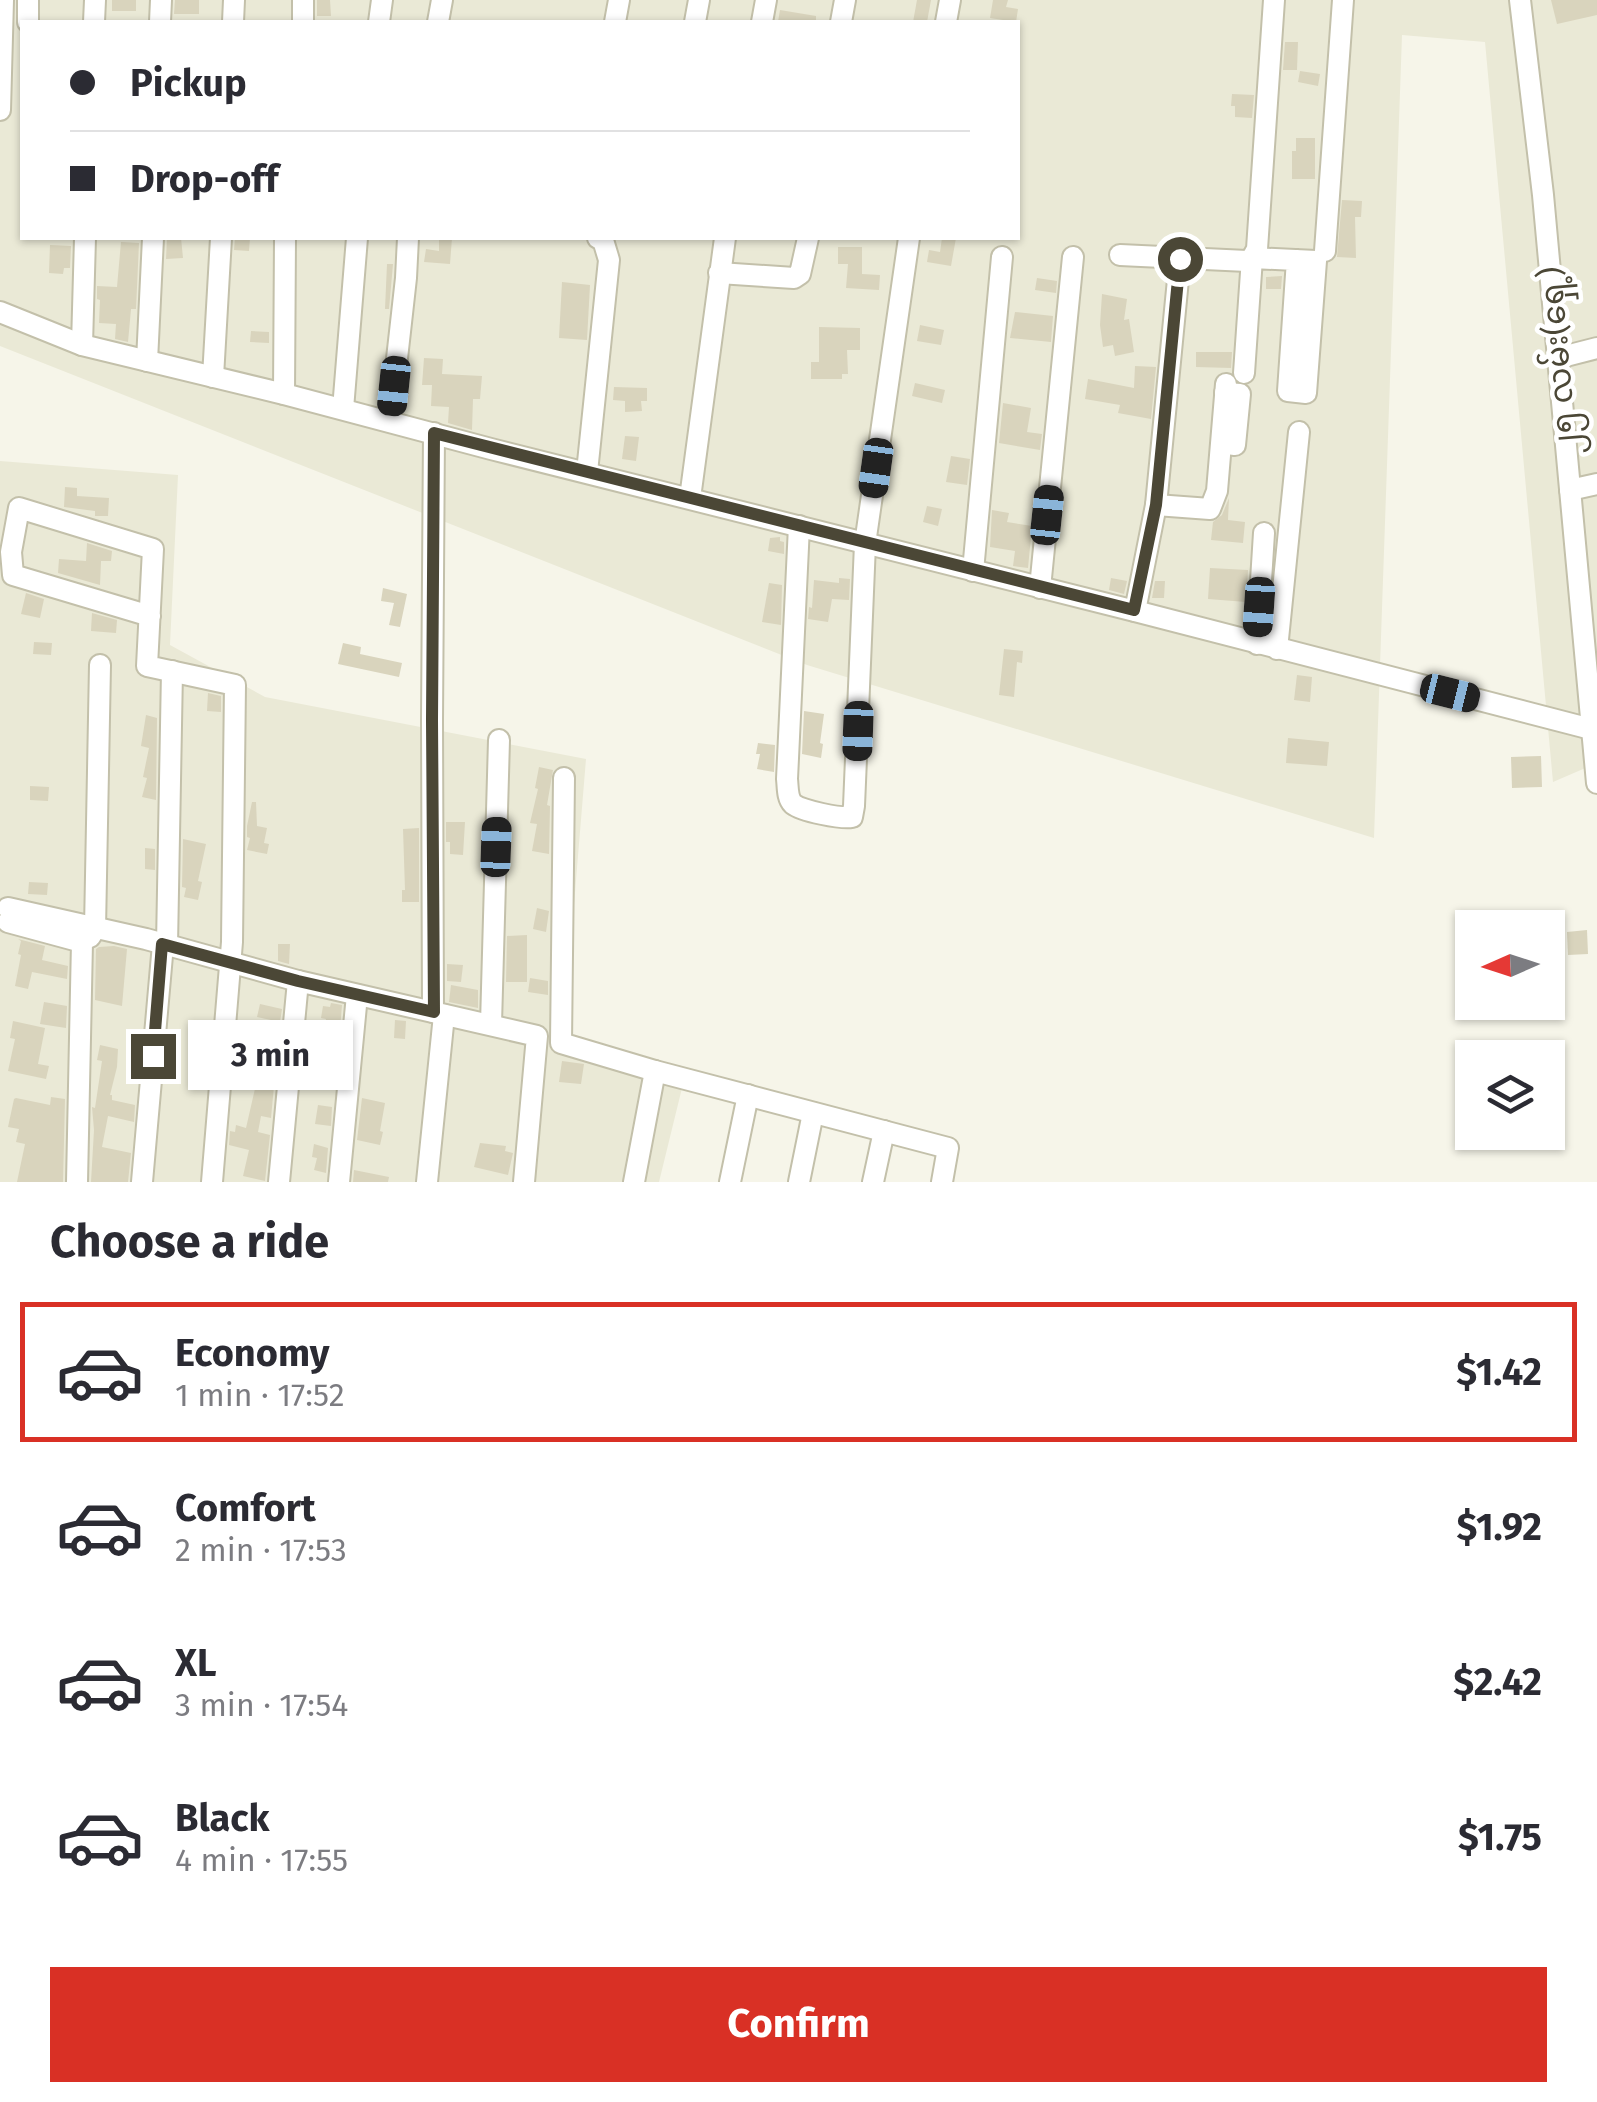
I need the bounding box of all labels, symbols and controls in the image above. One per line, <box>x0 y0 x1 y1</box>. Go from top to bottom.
text: Pickup <box>130 60 247 106</box>
text: Drop-off <box>130 156 278 202</box>
route start <box>1158 237 1203 282</box>
street label: ၂၅ လမ်း(ရှေ့) <box>1527 265 1592 457</box>
car <box>376 355 412 417</box>
car <box>857 436 895 500</box>
car <box>1029 484 1065 546</box>
car <box>1242 576 1276 638</box>
car <box>1417 671 1483 715</box>
car <box>842 700 874 762</box>
car <box>480 816 512 878</box>
north arrow <box>1455 910 1565 1020</box>
map controls <box>1455 910 1565 1150</box>
callout: 3 min <box>188 1021 353 1091</box>
route end <box>131 1034 176 1079</box>
text: 3 min <box>231 1036 310 1074</box>
button: layers <box>1455 1040 1565 1150</box>
text: Choose a ride <box>50 1215 329 1269</box>
icon: car <box>55 1327 145 1417</box>
text: Economy <box>175 1330 330 1376</box>
text: $1.42 <box>1456 1349 1542 1395</box>
text: 1 min · 17:52 <box>175 1376 345 1414</box>
icon: car <box>55 1482 145 1572</box>
text: Comfort <box>175 1485 316 1531</box>
text: $1.92 <box>1456 1504 1542 1550</box>
text: 2 min · 17:53 <box>175 1531 347 1569</box>
icon: car <box>55 1637 145 1727</box>
text: XL <box>175 1640 217 1686</box>
text: $2.42 <box>1453 1659 1542 1705</box>
text: 3 min · 17:54 <box>175 1686 348 1724</box>
icon: car <box>55 1792 145 1882</box>
text: Black <box>175 1795 270 1841</box>
text: $1.75 <box>1458 1814 1542 1860</box>
text: 4 min · 17:55 <box>175 1841 348 1879</box>
button: Confirm <box>50 1967 1547 2082</box>

